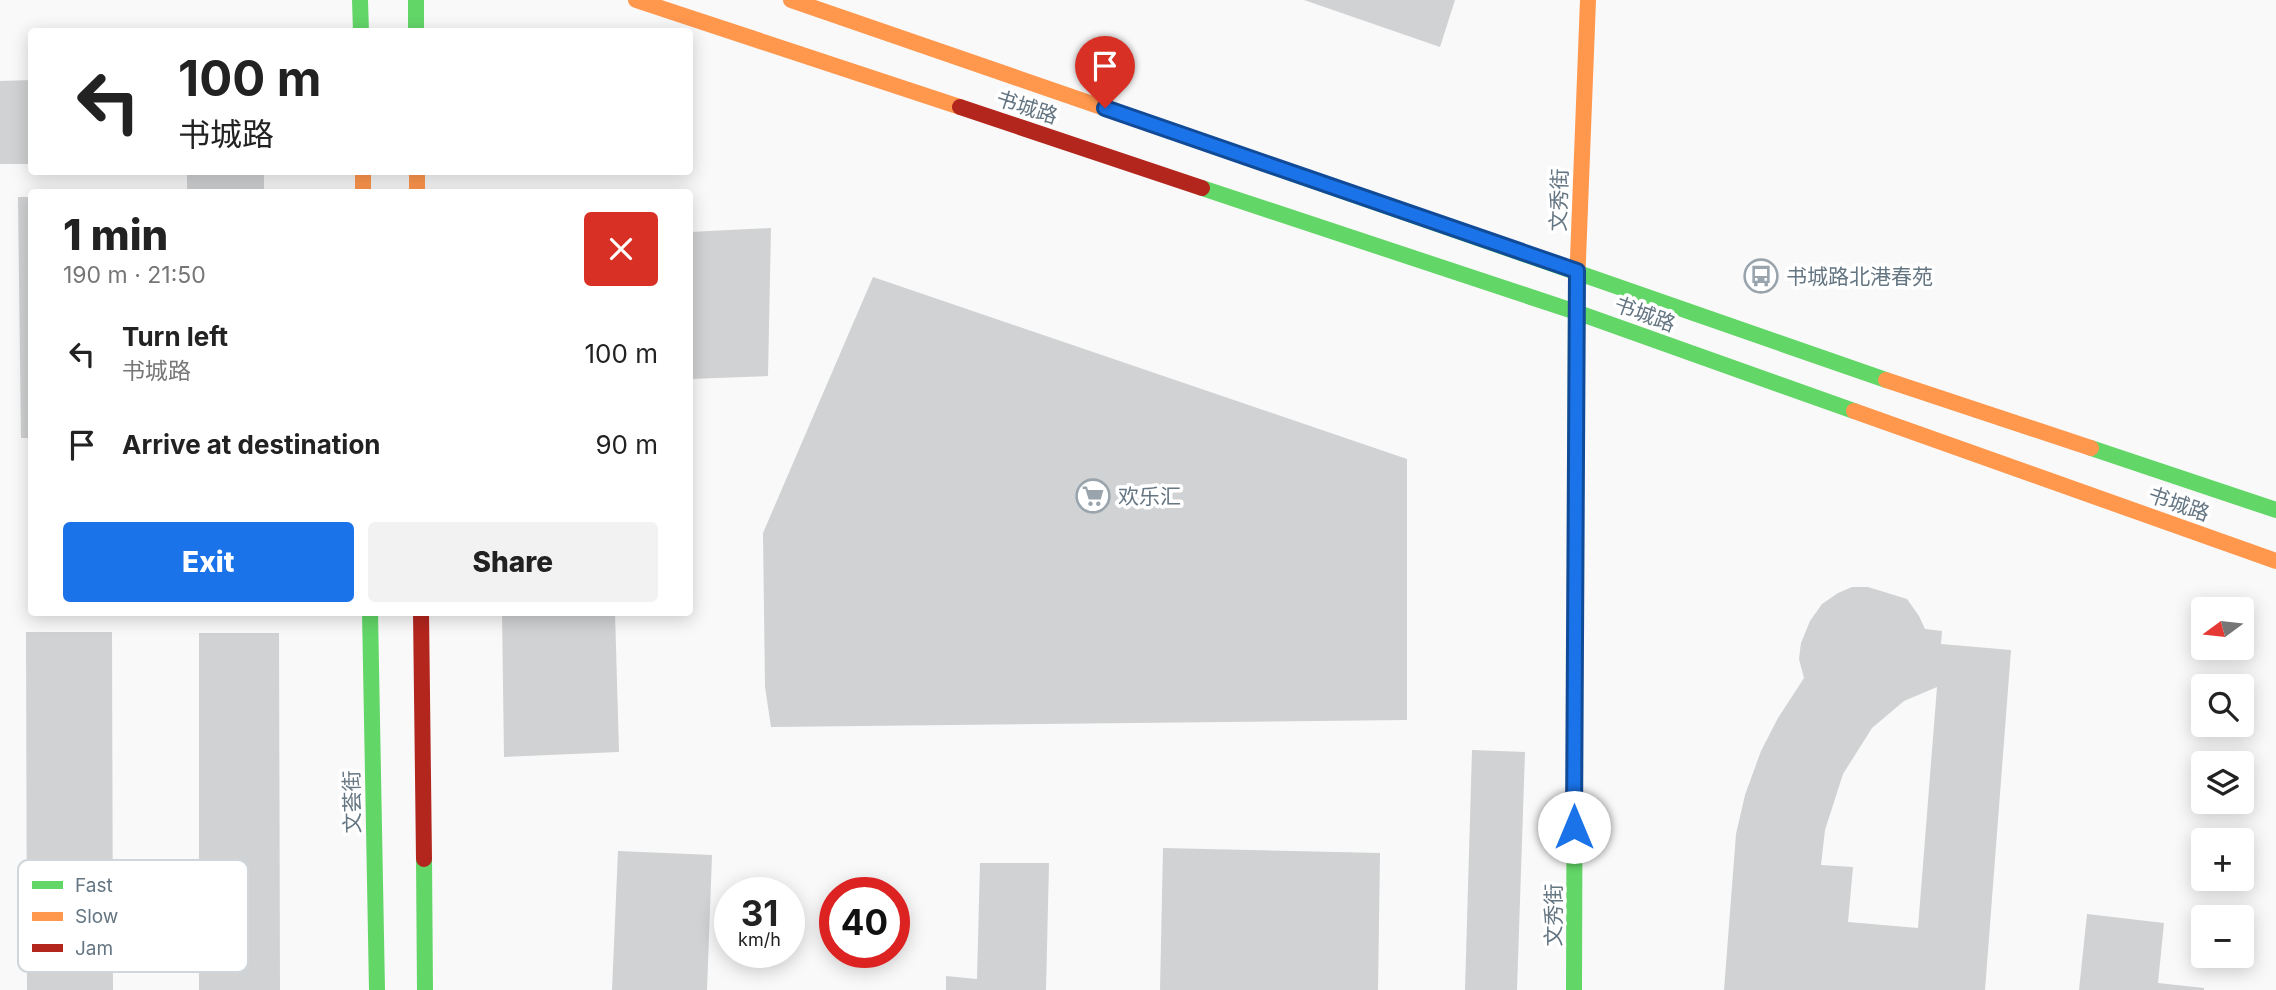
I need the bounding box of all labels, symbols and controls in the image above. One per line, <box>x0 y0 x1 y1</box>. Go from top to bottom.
pin <box>1075 36 1135 108</box>
icon: arrive <box>1086 47 1124 85</box>
text: 100 m <box>178 49 322 108</box>
icon: left <box>63 56 154 147</box>
street label: 书城路 <box>993 85 1061 129</box>
text: 书城路 <box>178 115 274 154</box>
street label: 文秀街 <box>1545 168 1573 232</box>
text: 1 min <box>63 209 168 260</box>
button: close <box>584 212 658 286</box>
bus stop icon: 书城路北港春苑 <box>1742 257 1780 295</box>
text: 190 m · 21:50 <box>63 261 206 289</box>
place label: 书城路北港春苑 <box>1786 264 1933 289</box>
street label: 书城路 <box>1611 291 1679 337</box>
text: Turn left <box>122 321 228 352</box>
icon: left <box>63 335 101 373</box>
text: 100 m <box>585 338 658 369</box>
text: 书城路 <box>122 357 191 385</box>
icon: arrive <box>63 426 101 464</box>
text: Arrive at destination <box>122 429 381 460</box>
text: 90 m <box>595 429 658 460</box>
supermarket icon: 欢乐汇 <box>1074 477 1112 515</box>
street label: 书城路 <box>2145 482 2213 526</box>
place label: 欢乐汇 <box>1118 484 1181 509</box>
button: Exit <box>63 522 354 602</box>
button: Share <box>368 522 658 602</box>
north arrow <box>2191 597 2254 660</box>
map controls <box>2191 597 2254 968</box>
button: search <box>2191 674 2254 737</box>
button: layers <box>2191 751 2254 814</box>
street label: 文荟街 <box>339 770 365 834</box>
position arrow <box>1537 790 1611 864</box>
button: + <box>2191 828 2254 891</box>
legend <box>18 860 248 972</box>
text: Fast <box>75 874 113 897</box>
speed limit sign: 40 <box>819 877 910 968</box>
street label: 文秀街 <box>1541 884 1566 947</box>
text: 31 <box>741 892 778 934</box>
text: Slow <box>75 905 118 928</box>
button: − <box>2191 905 2254 968</box>
text: km/h <box>738 929 781 950</box>
text: Jam <box>75 937 113 960</box>

